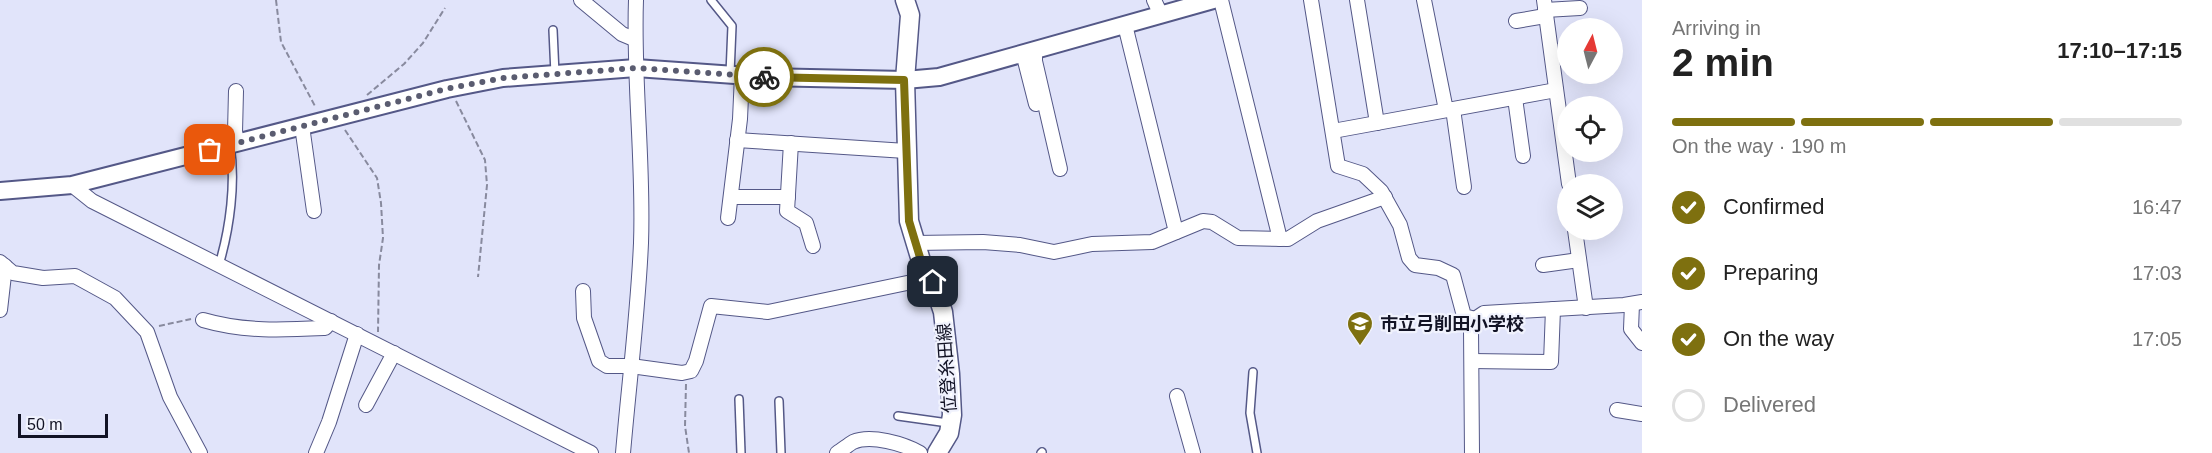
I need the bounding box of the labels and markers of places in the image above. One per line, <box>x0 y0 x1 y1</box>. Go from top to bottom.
pin <box>184 124 235 175</box>
pin <box>907 256 958 307</box>
school or university icon: 市立弓削田小学校 <box>1345 309 1375 347</box>
place label: 市立弓削田小学校 <box>1380 314 1524 334</box>

